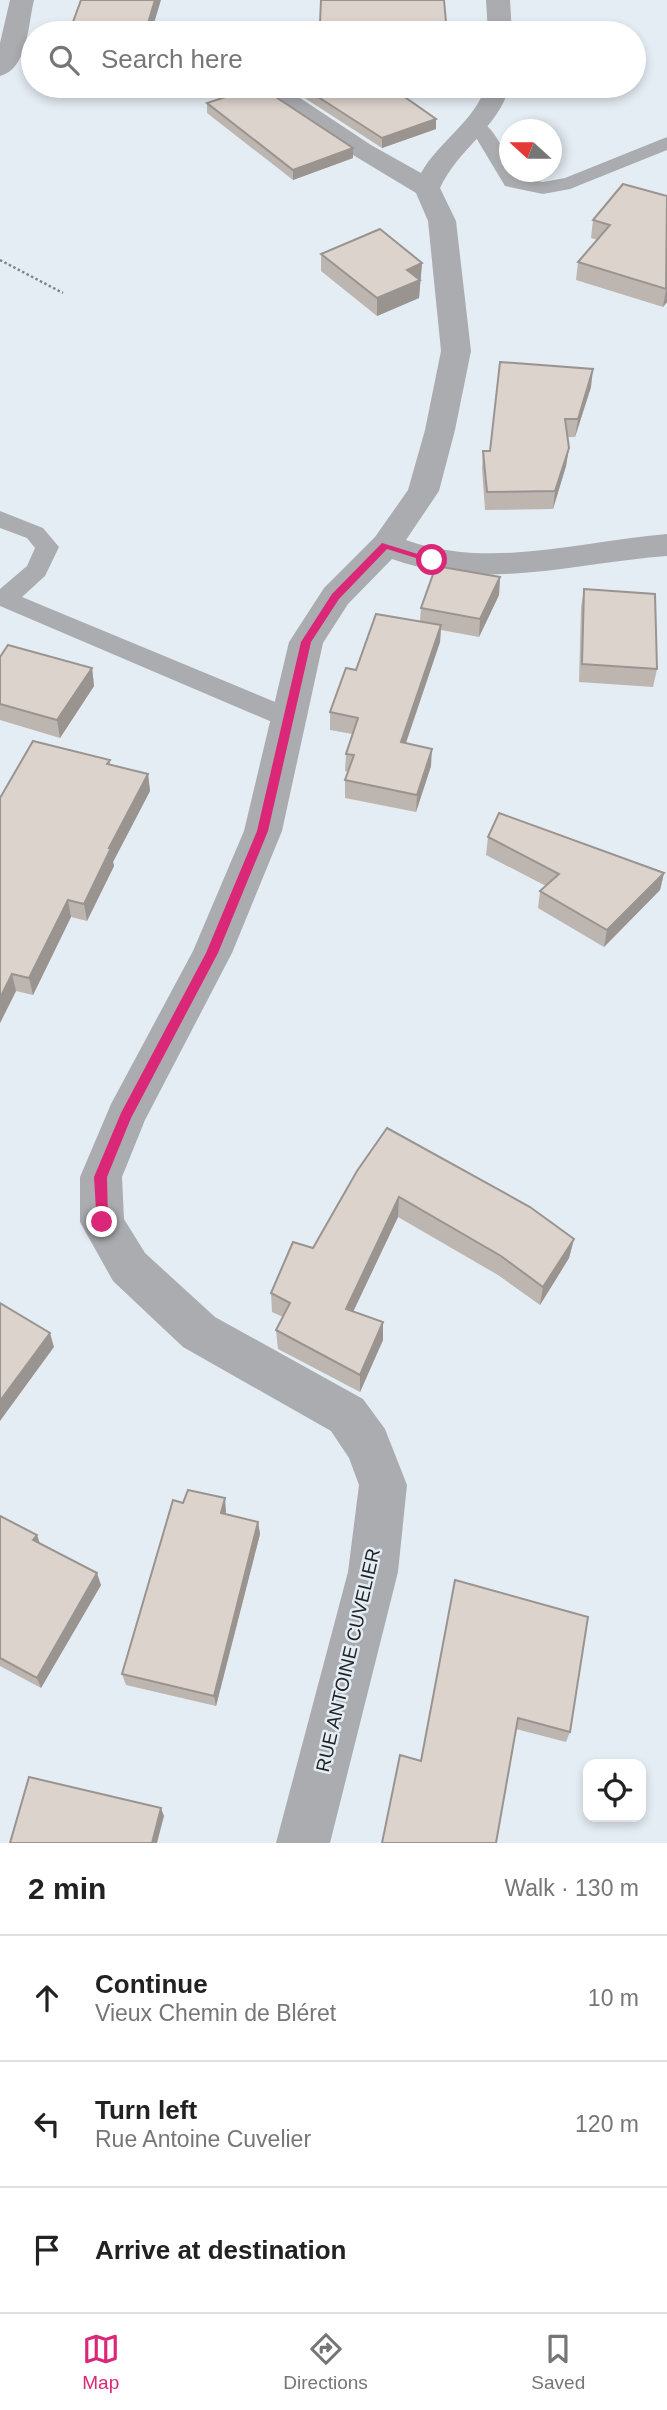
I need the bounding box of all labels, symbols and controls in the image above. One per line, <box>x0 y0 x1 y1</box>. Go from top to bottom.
search box <box>21 21 646 98</box>
icon: search <box>45 41 83 79</box>
text: Search here <box>101 44 243 74</box>
north arrow <box>499 119 562 182</box>
route start <box>416 544 447 575</box>
route end <box>86 1206 117 1237</box>
street label: RUE ANTOINE CUVELIER <box>312 1546 384 1774</box>
map controls <box>583 1759 646 1822</box>
button: locate <box>583 1759 646 1822</box>
text: 2 min <box>28 1872 106 1905</box>
text: Walk · 130 m <box>504 1875 639 1901</box>
text: Continue <box>95 1969 208 1999</box>
icon: ahead <box>28 1979 66 2017</box>
text: 10 m <box>588 1985 639 2011</box>
text: Vieux Chemin de Bléret <box>95 2000 336 2026</box>
text: Turn left <box>95 2095 197 2125</box>
icon: left <box>28 2105 66 2143</box>
text: 120 m <box>575 2111 639 2137</box>
text: Rue Antoine Cuvelier <box>95 2126 311 2152</box>
icon: arrive <box>28 2231 66 2269</box>
text: Arrive at destination <box>95 2235 346 2265</box>
tab: Map <box>82 2330 120 2394</box>
tab: Directions <box>283 2330 368 2394</box>
tab: Saved <box>531 2330 585 2394</box>

